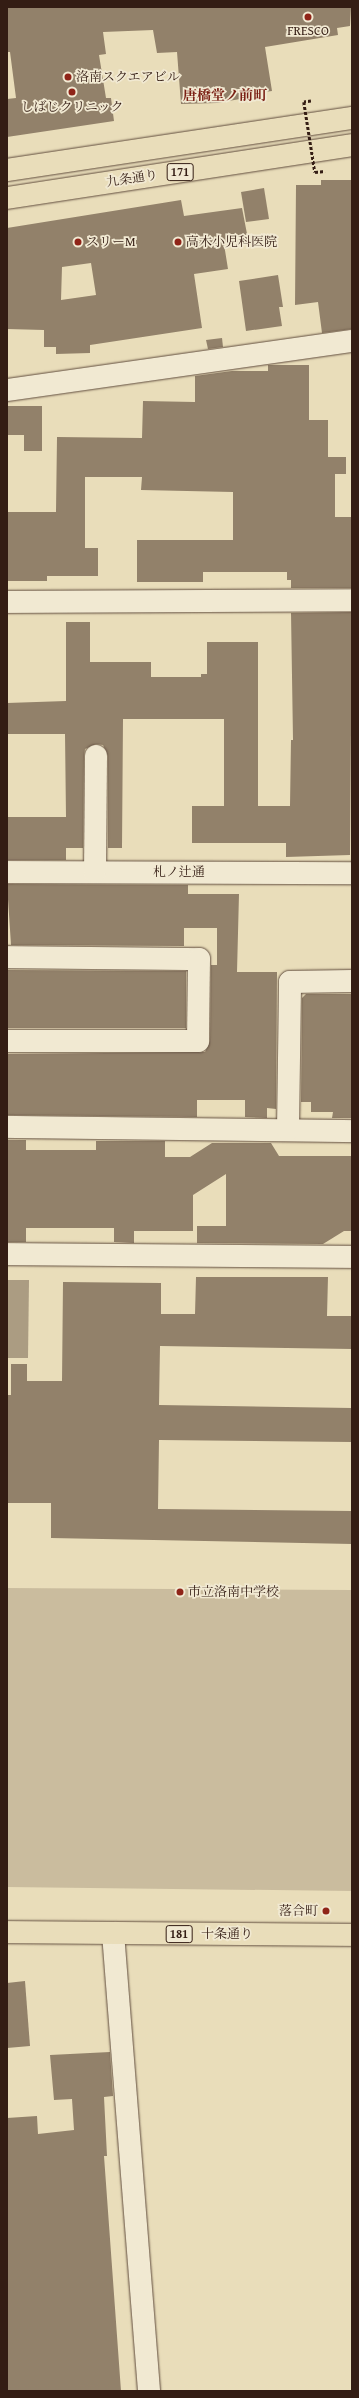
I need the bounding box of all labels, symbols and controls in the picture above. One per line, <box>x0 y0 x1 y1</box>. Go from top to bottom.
marker: FRESCO <box>303 12 313 22</box>
place label: FRESCO <box>287 23 329 39</box>
place label: 洛南スクエアビル <box>76 69 180 85</box>
marker: 洛南スクエアビル <box>63 72 73 82</box>
marker: しばじクリニック <box>66 86 78 98</box>
district label: 唐橋堂ノ前町 <box>183 87 267 103</box>
place label: しばじクリニック <box>20 99 124 115</box>
road number: 171 <box>166 162 194 182</box>
street label: 九条通り <box>105 167 159 191</box>
place label: スリーM <box>86 234 136 250</box>
place label: 高木小児科医院 <box>186 234 277 250</box>
marker: スリーM <box>73 237 83 247</box>
marker: 高木小児科医院 <box>173 237 183 247</box>
street label: 札ノ辻通 <box>153 864 205 880</box>
place label: 市立洛南中学校 <box>188 1584 279 1600</box>
marker: 市立洛南中学校 <box>175 1587 185 1597</box>
place label: 落合町 <box>279 1903 318 1919</box>
marker: 落合町 <box>321 1906 331 1916</box>
road number: 181 <box>165 1924 193 1944</box>
street label: 十条通り <box>201 1926 253 1942</box>

